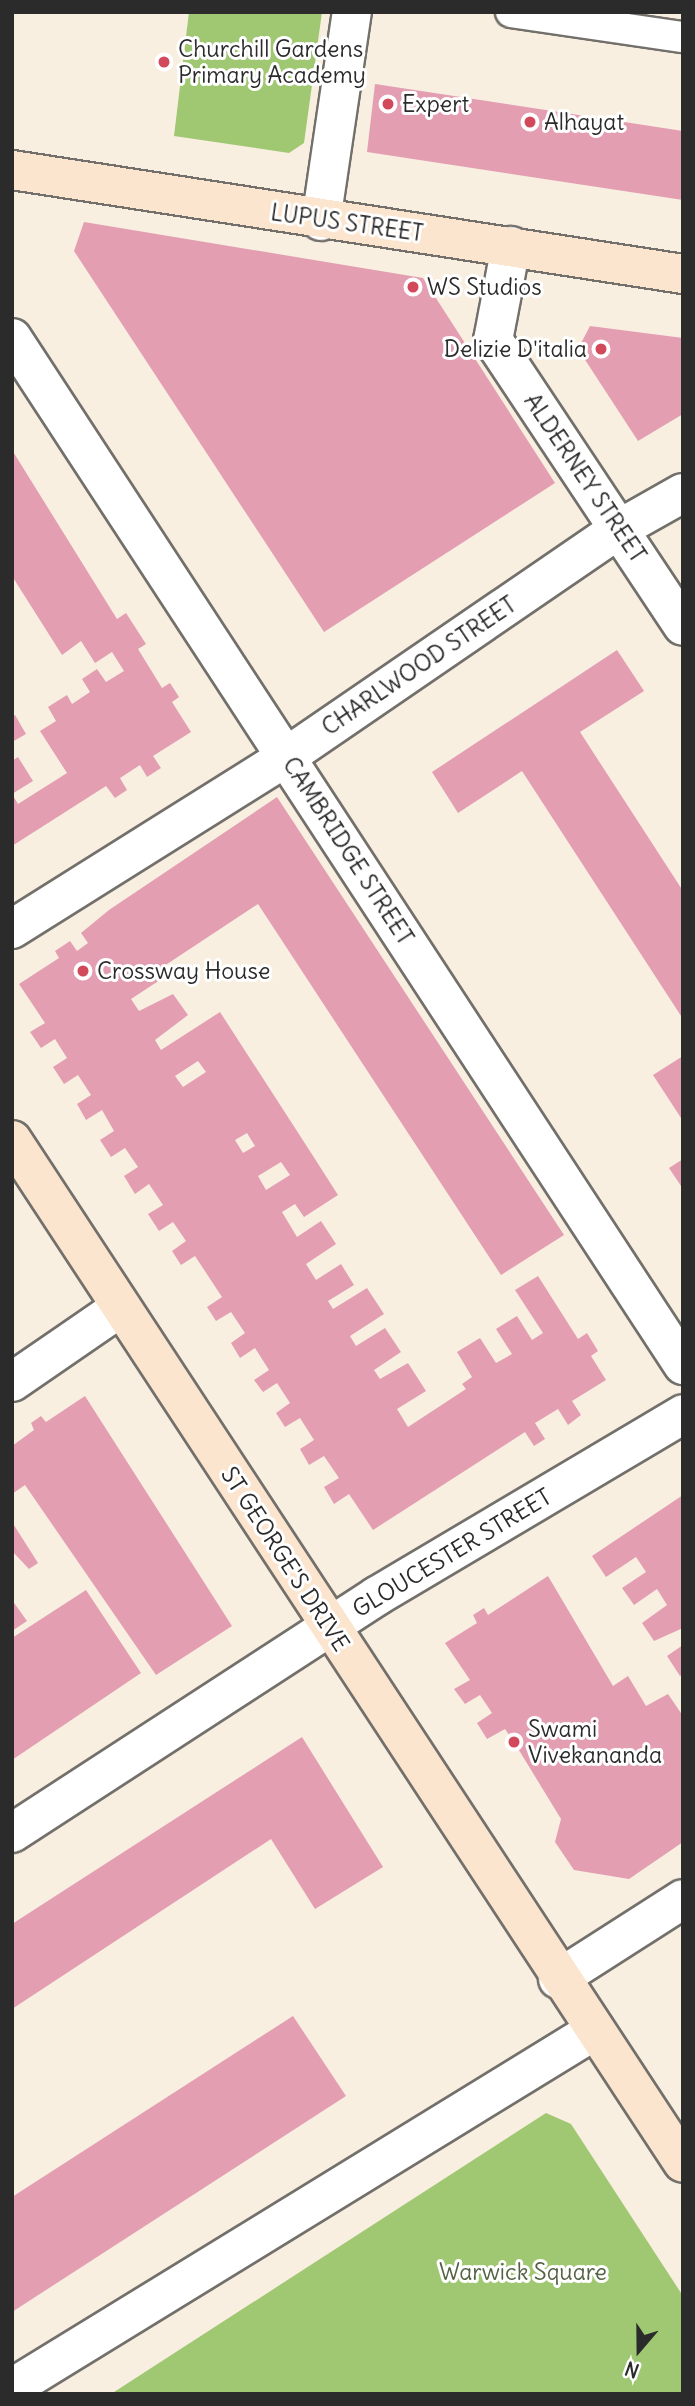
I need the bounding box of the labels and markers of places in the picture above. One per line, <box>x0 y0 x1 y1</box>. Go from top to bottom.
place label: Churchill Gardens Primary Academy <box>178 35 366 89</box>
marker: Churchill Gardens Primary Academy <box>156 54 172 70</box>
place label: Expert <box>402 90 469 118</box>
marker: Expert <box>380 96 396 112</box>
place label: Alhayat <box>544 108 624 136</box>
marker: Alhayat <box>522 114 538 130</box>
place label: WS Studios <box>427 273 542 301</box>
marker: WS Studios <box>405 279 421 295</box>
place label: Delizie D'italia <box>444 335 587 363</box>
marker: Delizie D'italia <box>593 341 609 357</box>
place label: Crossway House <box>97 957 270 985</box>
marker: Crossway House <box>75 963 91 979</box>
place label: Swami Vivekananda <box>528 1715 662 1769</box>
marker: Swami Vivekananda <box>506 1734 522 1750</box>

